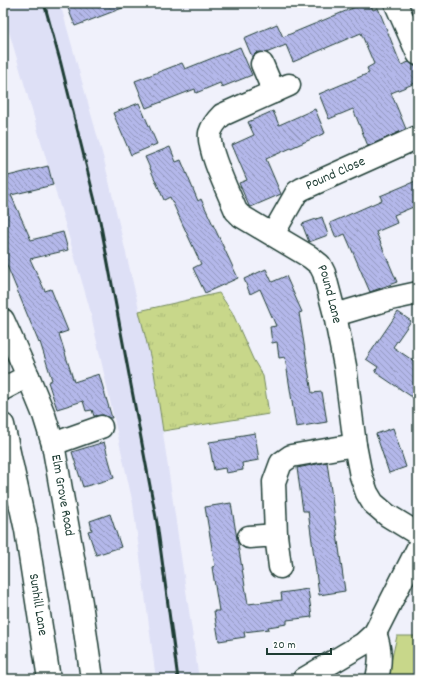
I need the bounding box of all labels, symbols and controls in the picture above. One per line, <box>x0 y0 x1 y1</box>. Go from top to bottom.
street label: Pound Close <box>303 152 369 196</box>
street label: Pound Lane <box>311 261 346 325</box>
street label: Elm Grove Road <box>45 453 79 538</box>
street label: Sunhill Lane <box>23 572 52 637</box>
scale bar <box>267 630 331 656</box>
text: 20 m <box>273 637 296 654</box>

